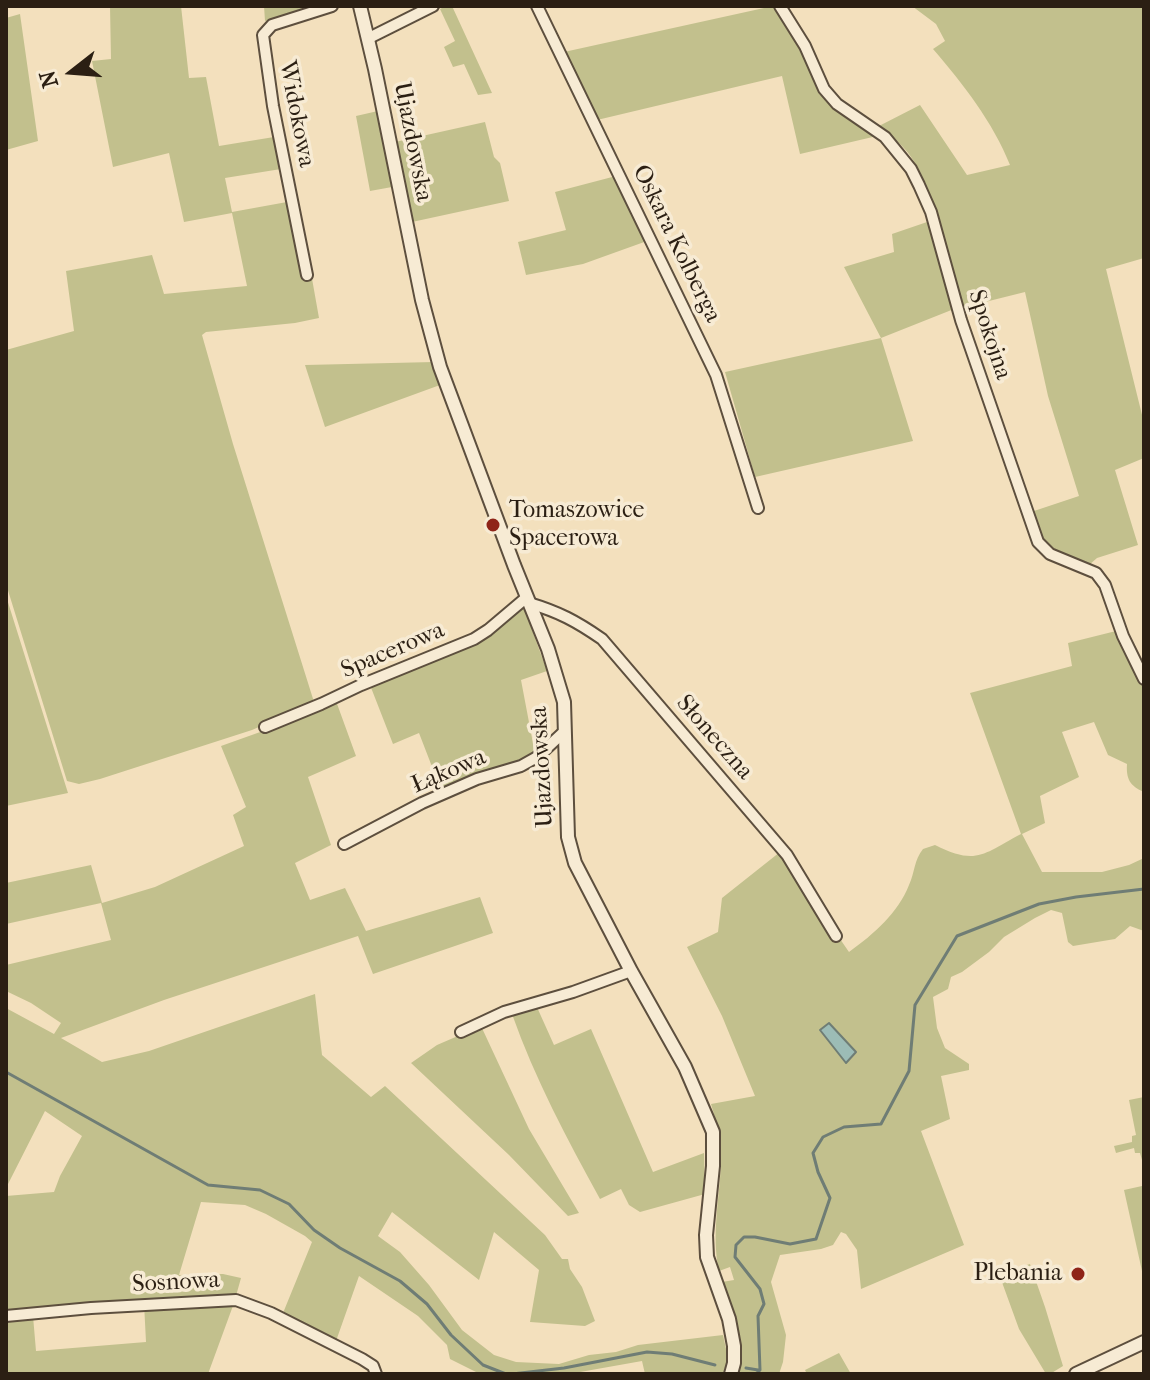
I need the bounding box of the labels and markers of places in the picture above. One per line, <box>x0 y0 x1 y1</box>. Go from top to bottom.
place label: Tomaszowice Spacerowa <box>509 497 644 553</box>
marker: Tomaszowice Spacerowa <box>484 516 502 534</box>
place label: Plebania <box>973 1260 1062 1288</box>
marker: Plebania <box>1069 1265 1087 1283</box>

